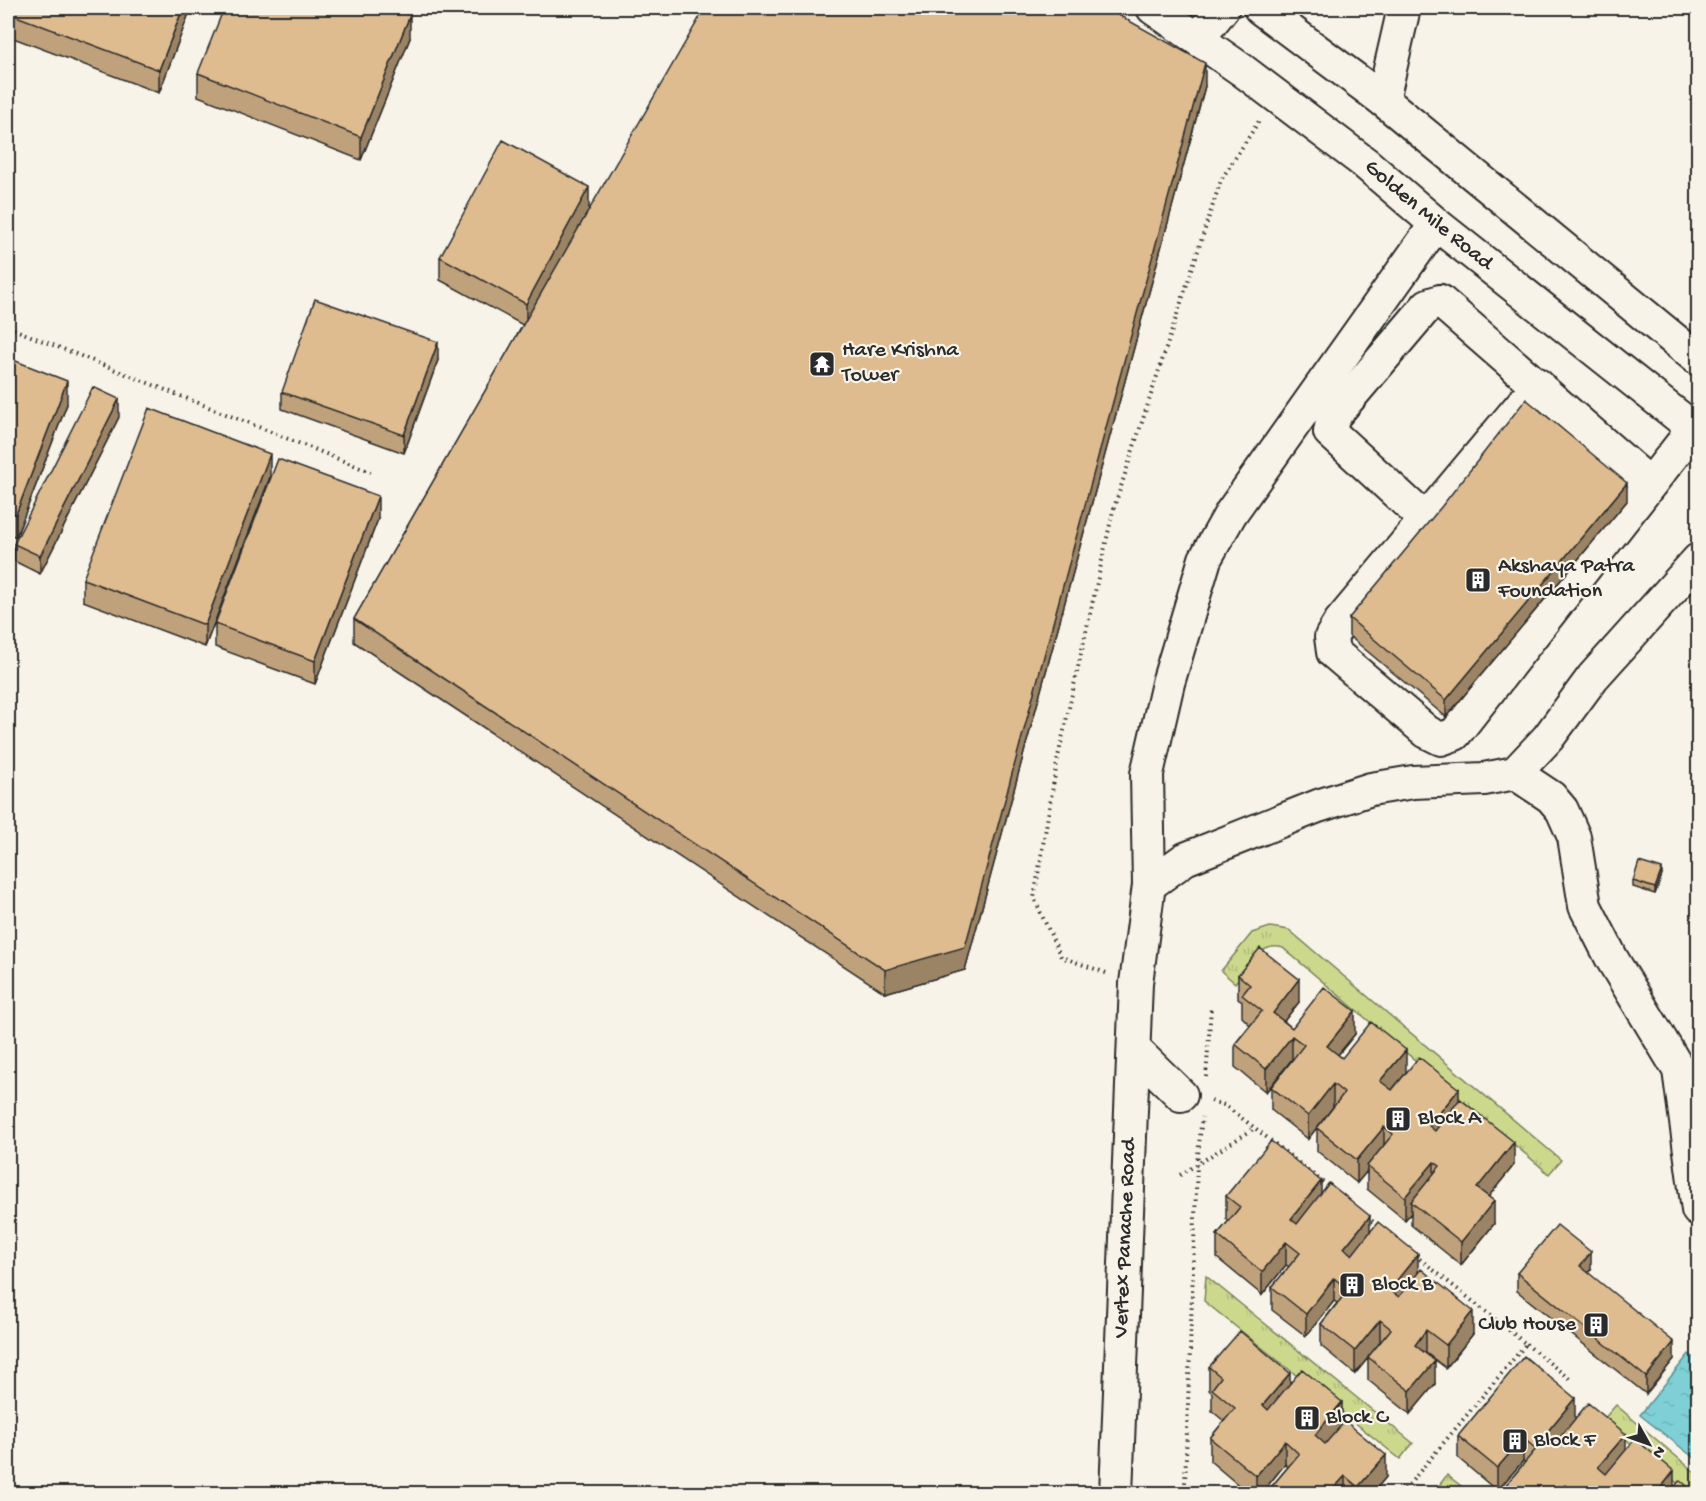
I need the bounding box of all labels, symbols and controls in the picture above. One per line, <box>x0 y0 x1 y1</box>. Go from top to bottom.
street label: Golden Mile Road <box>1358 155 1499 278</box>
place label: Hare Krishna Tower <box>840 338 959 389</box>
temple icon: Hare Krishna Tower <box>807 349 837 379</box>
place label: Akshaya Patra Foundation <box>1497 554 1635 605</box>
building icon: Akshaya Patra Foundation <box>1463 565 1493 595</box>
building icon: Block A <box>1383 1104 1413 1134</box>
place label: Block A <box>1417 1106 1482 1132</box>
street label: Vertex Panache Road <box>1109 1136 1143 1339</box>
building icon: Block B <box>1337 1270 1367 1300</box>
place label: Block B <box>1371 1272 1434 1298</box>
building icon: Club House <box>1581 1310 1611 1340</box>
place label: Club House <box>1478 1312 1577 1338</box>
building icon: Block C <box>1292 1403 1322 1433</box>
place label: Block C <box>1325 1405 1390 1431</box>
north arrow <box>1619 1414 1679 1474</box>
building icon: Block F <box>1500 1426 1530 1456</box>
place label: Block F <box>1533 1428 1597 1454</box>
text: N <box>1647 1441 1668 1462</box>

